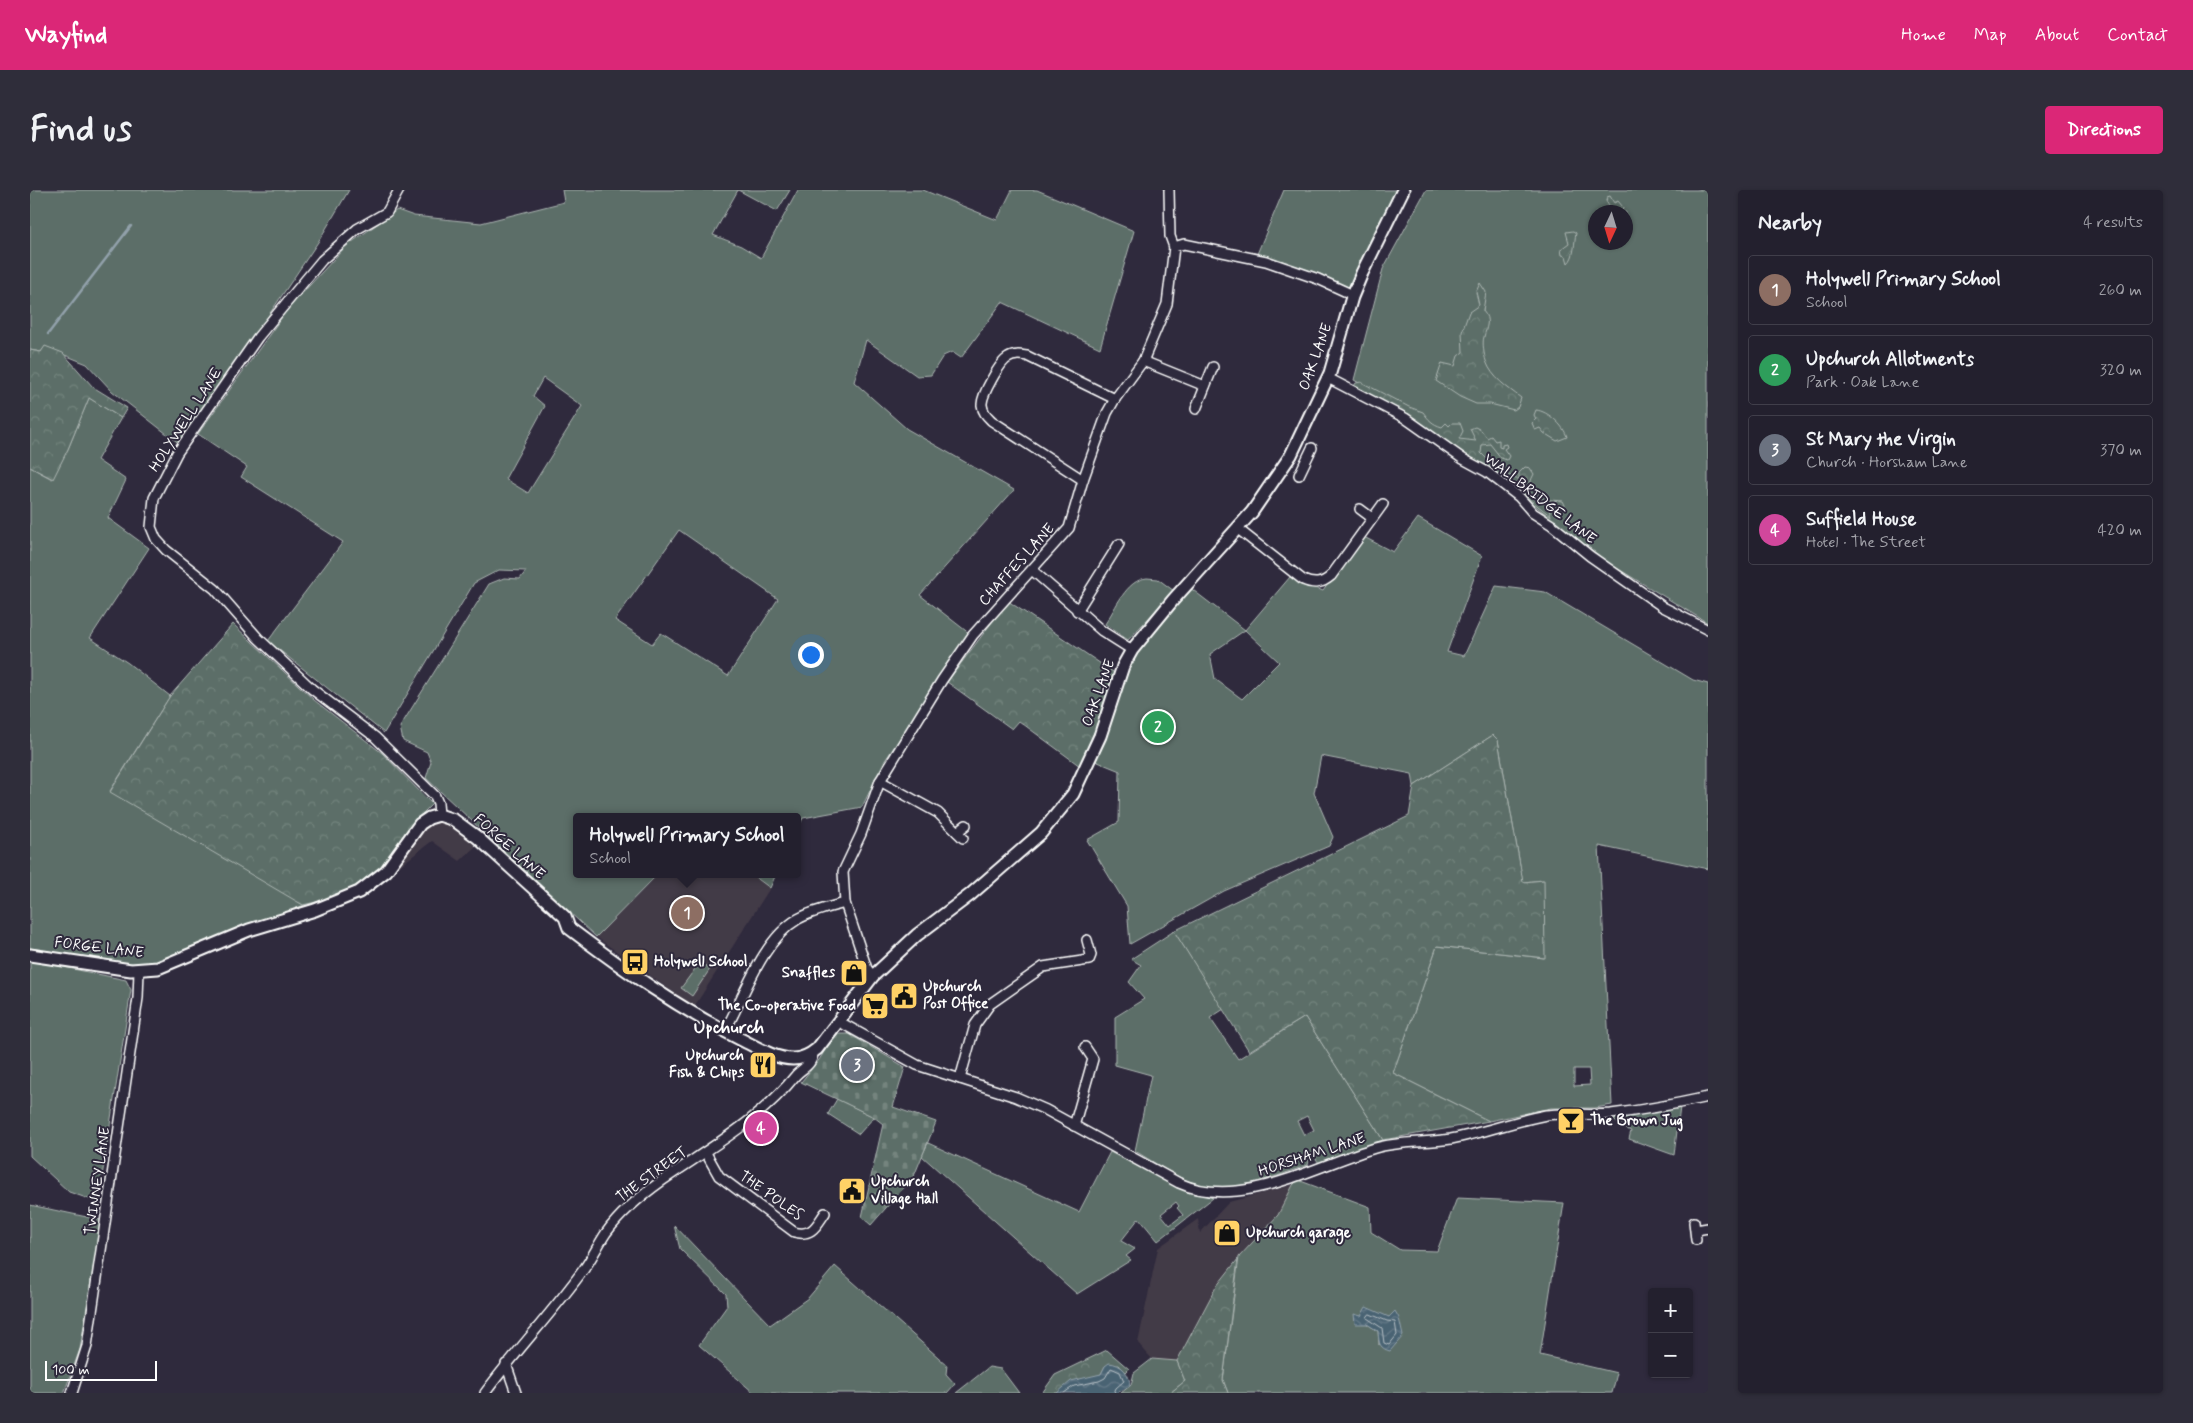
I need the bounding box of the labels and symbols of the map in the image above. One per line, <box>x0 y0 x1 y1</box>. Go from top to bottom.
north arrow <box>1588 205 1633 250</box>
street label: OAK LANE <box>1295 320 1337 393</box>
street label: HOLYWELL LANE <box>145 364 227 476</box>
street label: WALLBRIDGE LANE <box>1480 449 1601 549</box>
street label: CHAFFES LANE <box>975 519 1060 611</box>
your location <box>798 642 824 668</box>
street label: OAK LANE <box>1078 656 1120 729</box>
pin: 2 <box>1142 708 1174 746</box>
street label: FORGE LANE <box>469 810 549 885</box>
pin: 1 <box>671 894 703 932</box>
street label: FORGE LANE <box>53 933 145 963</box>
bus stop icon: Holywell School <box>620 947 650 977</box>
place label: Holywell School <box>654 952 748 972</box>
shop icon: Snaffles <box>839 958 869 988</box>
place label: Snaffles <box>782 963 835 983</box>
place label: Upchurch Post Office <box>923 977 989 1014</box>
public building icon: Upchurch Post Office <box>889 981 919 1011</box>
supermarket icon: The Co-operative Food <box>860 991 890 1021</box>
place label: The Co-operative Food <box>718 996 856 1016</box>
district label: Upchurch <box>694 1016 765 1040</box>
place label: Upchurch Fish & Chips <box>669 1046 744 1083</box>
pin: 3 <box>841 1046 873 1084</box>
restaurant icon: Upchurch Fish & Chips <box>748 1050 778 1080</box>
bar icon: The Brown Jug <box>1556 1106 1586 1136</box>
pin: 4 <box>745 1109 777 1147</box>
place label: The Brown Jug <box>1590 1111 1683 1132</box>
street label: TWINNEY LANE <box>81 1125 116 1236</box>
street label: HORSHAM LANE <box>1256 1128 1368 1182</box>
street label: THE STREET <box>612 1142 692 1208</box>
street label: THE POLES <box>735 1167 807 1226</box>
place label: Upchurch Village Hall <box>871 1172 939 1210</box>
public building icon: Upchurch Village Hall <box>837 1176 867 1206</box>
shop icon: Upchurch garage <box>1212 1218 1242 1248</box>
place label: Upchurch garage <box>1246 1223 1351 1245</box>
scale bar <box>45 1358 158 1381</box>

